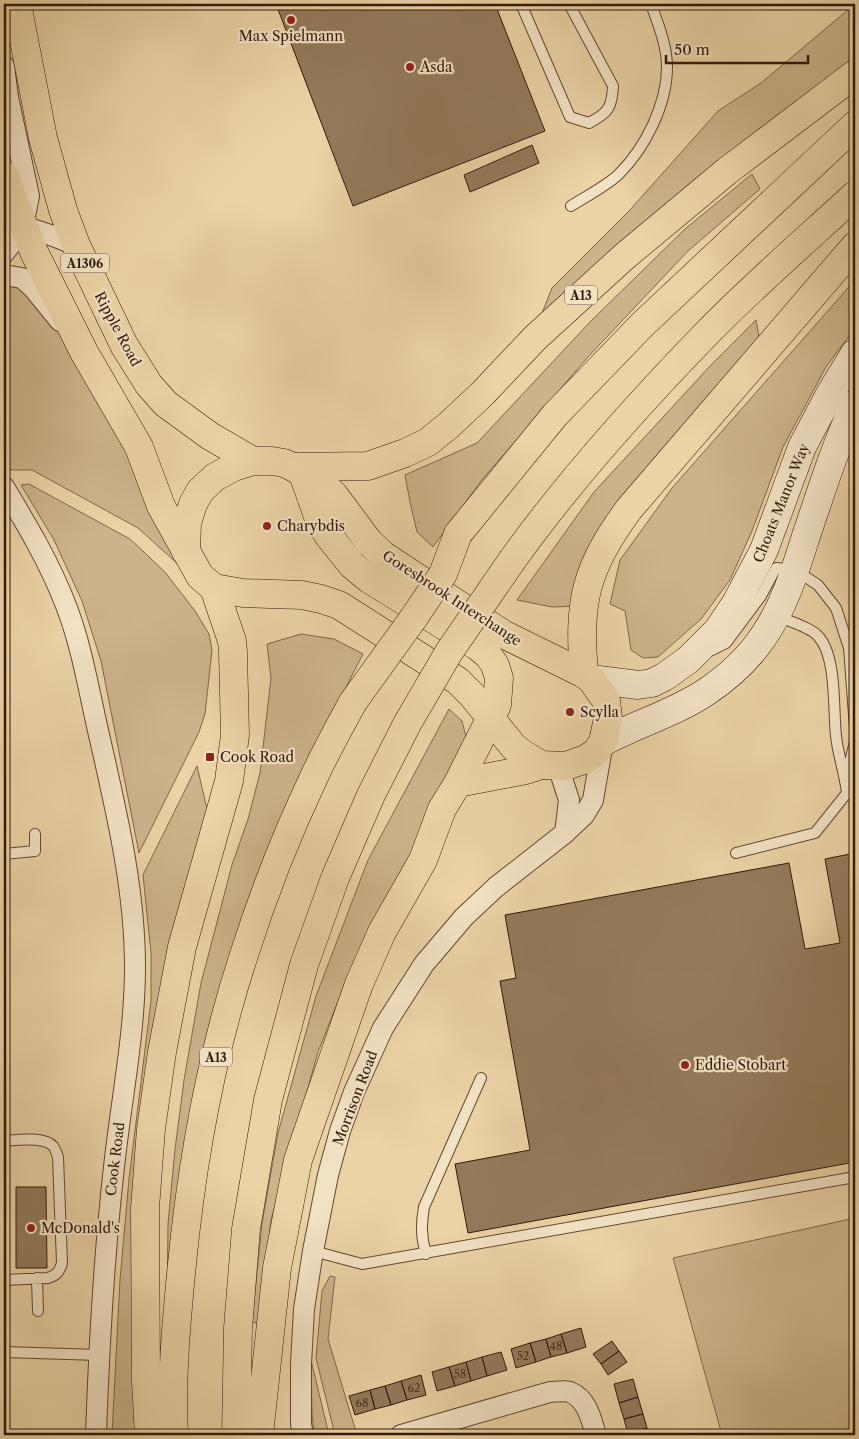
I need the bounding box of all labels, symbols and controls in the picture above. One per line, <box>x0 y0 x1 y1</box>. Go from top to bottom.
marker: Max Spielmann <box>285 14 297 26</box>
place label: Max Spielmann <box>239 27 343 45</box>
scale bar <box>666 32 809 64</box>
text: 50 m <box>674 40 710 59</box>
place label: Asda <box>419 58 453 76</box>
marker: Asda <box>404 61 416 73</box>
road number: A1306 <box>61 254 109 272</box>
road number: A13 <box>565 286 597 304</box>
street label: Ripple Road <box>91 289 145 370</box>
street label: Choats Manor Way <box>749 441 813 565</box>
place label: Charybdis <box>277 517 345 535</box>
marker: Charybdis <box>261 520 273 532</box>
street label: Goresbrook Interchange <box>379 546 525 650</box>
place label: Scylla <box>580 703 620 721</box>
marker: Scylla <box>564 706 576 718</box>
place label: Cook Road <box>220 748 295 766</box>
marker: Cook Road <box>204 751 216 763</box>
road number: A13 <box>200 1048 232 1066</box>
street label: Morrison Road <box>329 1048 382 1148</box>
place label: Eddie Stobart <box>695 1056 786 1074</box>
marker: Eddie Stobart <box>679 1059 691 1071</box>
street label: Cook Road <box>102 1121 129 1197</box>
place label: McDonald's <box>41 1219 120 1237</box>
marker: McDonald's <box>25 1222 37 1234</box>
house number: 48 <box>550 1339 562 1353</box>
house number: 52 <box>517 1349 529 1363</box>
house number: 58 <box>454 1367 466 1381</box>
house number: 62 <box>408 1381 420 1395</box>
house number: 68 <box>356 1396 368 1410</box>

